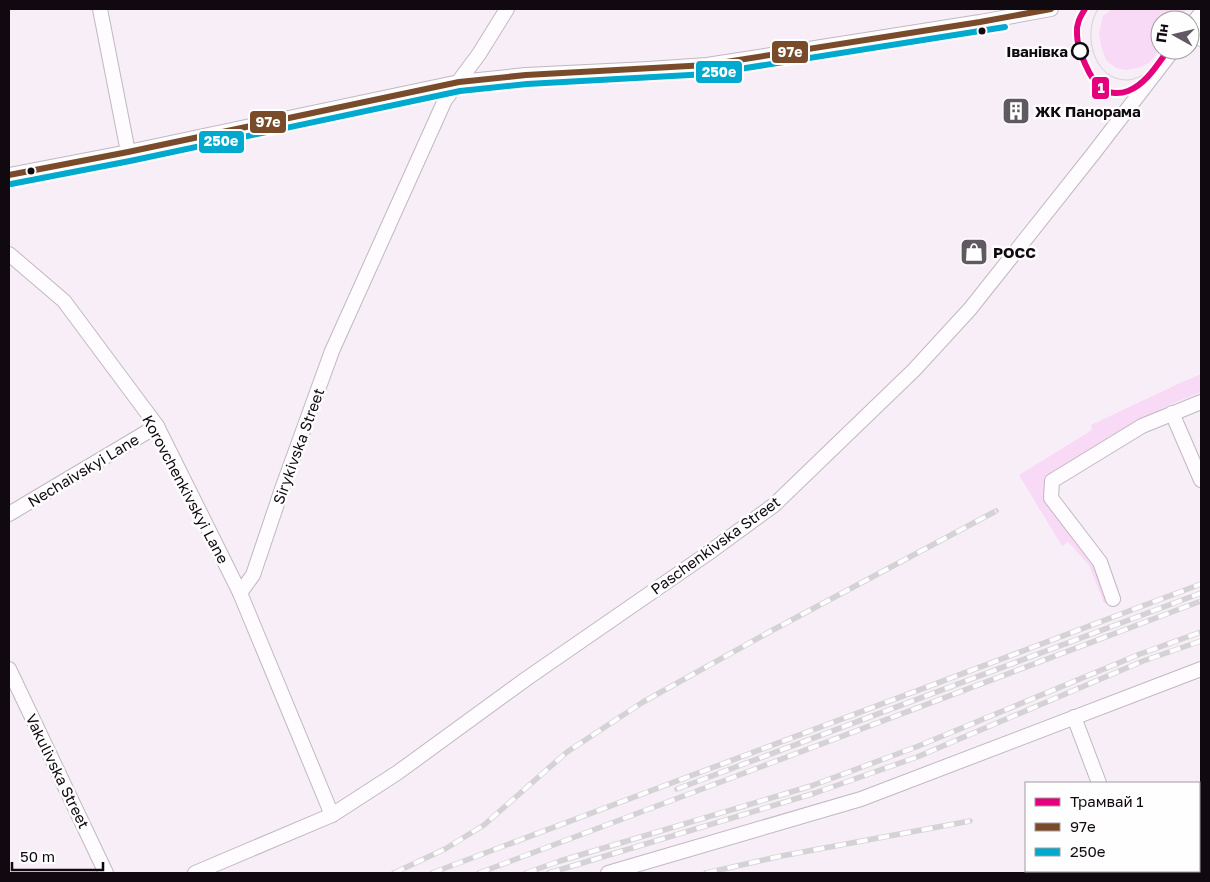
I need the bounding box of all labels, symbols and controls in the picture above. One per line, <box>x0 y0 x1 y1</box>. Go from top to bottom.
north arrow <box>1150 10 1200 60</box>
text: Пн <box>1152 23 1171 44</box>
unlabelled marker <box>977 26 987 36</box>
line badge: 97е <box>771 40 809 64</box>
place label: Іванівка <box>1006 42 1068 60</box>
marker: Іванівка <box>1071 42 1089 60</box>
text: 97е <box>778 43 802 60</box>
line badge: 250е <box>695 60 743 84</box>
text: 250е <box>702 63 736 80</box>
line badge: 1 <box>1091 76 1110 100</box>
text: 1 <box>1097 79 1105 96</box>
building icon: ЖК Панорама <box>1001 96 1031 126</box>
place label: ЖК Панорама <box>1035 102 1141 120</box>
line badge: 97е <box>249 110 287 134</box>
text: 97е <box>256 113 280 130</box>
line badge: 250е <box>198 130 245 154</box>
text: 250е <box>204 132 238 149</box>
unlabelled marker <box>26 166 36 176</box>
shop icon: РОСС <box>959 237 989 267</box>
place label: РОСС <box>993 243 1036 261</box>
street label: Sirykivska Street <box>269 386 327 506</box>
street label: Korovchenkivskyi Lane <box>139 412 233 567</box>
street label: Nechaivskyi Lane <box>24 430 142 510</box>
street label: Paschenkivska Street <box>647 492 783 598</box>
street label: Vakulivska Street <box>22 711 94 831</box>
legend <box>1025 782 1200 872</box>
text: Трамвай 1 <box>1070 792 1144 810</box>
text: 97е <box>1070 817 1096 835</box>
scale bar <box>12 840 104 872</box>
text: 250е <box>1070 842 1106 860</box>
text: 50 m <box>20 847 55 865</box>

